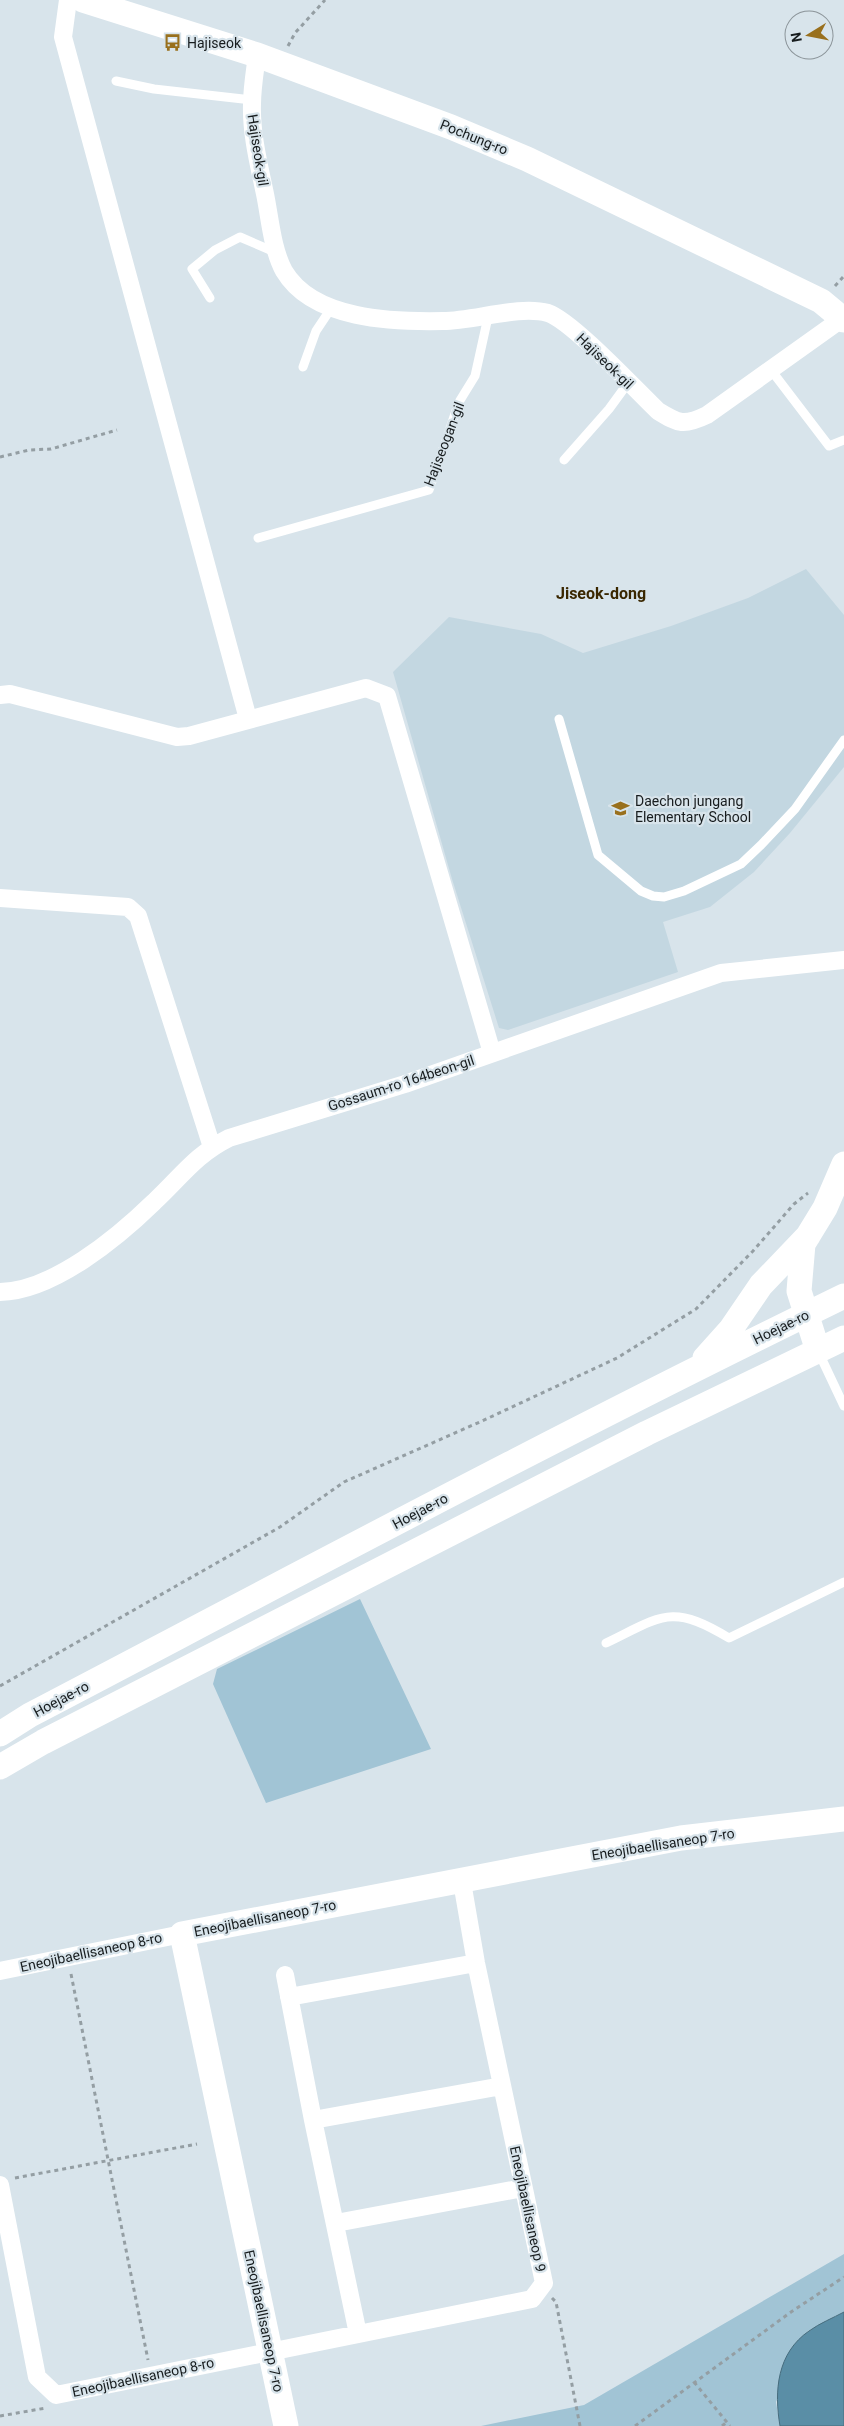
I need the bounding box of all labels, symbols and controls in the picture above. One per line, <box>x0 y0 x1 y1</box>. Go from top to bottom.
north arrow <box>784 10 834 60</box>
text: N <box>787 31 805 44</box>
bus stop icon: Hajiseok <box>163 33 183 53</box>
place label: Hajiseok <box>187 35 242 51</box>
street label: Hajiseok-gil <box>244 113 272 187</box>
street label: Pochung-ro <box>438 116 510 158</box>
street label: Hajiseok-gil <box>573 330 637 392</box>
street label: Hajiseogan-gil <box>421 400 467 488</box>
district label: Jiseok-dong <box>556 584 646 603</box>
place label: Daechon jungang Elementary School <box>635 793 751 825</box>
school or university icon: Daechon jungang Elementary School <box>611 799 631 819</box>
street label: Gossaum-ro 164beon-gil <box>326 1052 476 1114</box>
street label: Hoejae-ro <box>750 1307 812 1347</box>
street label: Hoejae-ro <box>390 1490 450 1532</box>
street label: Hoejae-ro <box>31 1678 91 1720</box>
street label: Eneojibaellisaneop 7-ro <box>590 1825 736 1863</box>
street label: Eneojibaellisaneop 7-ro <box>192 1896 338 1940</box>
street label: Eneojibaellisaneop 8-ro <box>19 1929 163 1975</box>
street label: Eneojibaellisaneop 9 <box>507 2145 549 2273</box>
street label: Eneojibaellisaneop 7-ro <box>241 2249 287 2393</box>
street label: Eneojibaellisaneop 8-ro <box>71 2354 215 2400</box>

